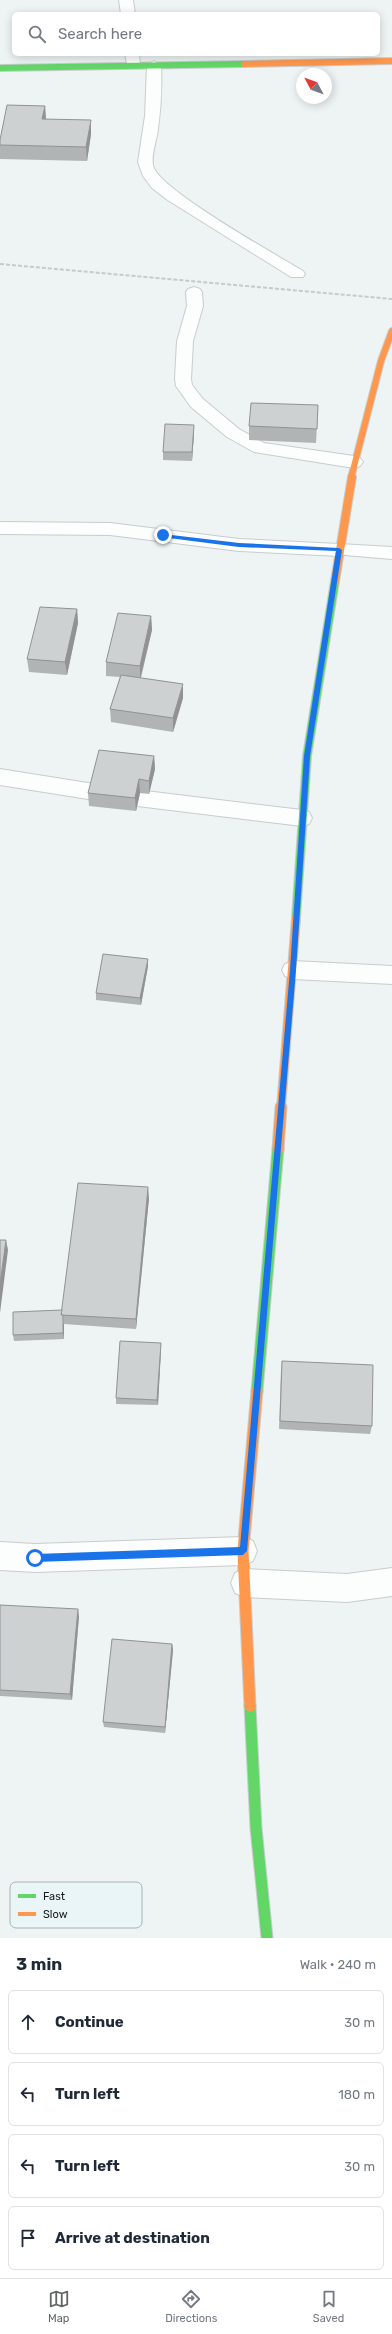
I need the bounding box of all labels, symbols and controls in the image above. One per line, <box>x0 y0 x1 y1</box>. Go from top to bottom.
search box <box>12 12 380 56</box>
icon: search <box>26 23 48 45</box>
text: Search here <box>58 25 142 43</box>
north arrow <box>296 68 332 104</box>
route end <box>154 526 172 544</box>
route start <box>26 1549 44 1567</box>
legend <box>10 1882 142 1928</box>
text: Fast <box>43 1890 66 1903</box>
text: Slow <box>43 1908 68 1921</box>
text: 3 min <box>16 1954 62 1974</box>
text: Walk · 240 m <box>300 1957 376 1972</box>
icon: ahead <box>17 2011 39 2033</box>
text: Continue <box>55 2013 124 2031</box>
text: 30 m <box>344 2015 375 2030</box>
icon: left <box>17 2083 39 2105</box>
text: Turn left <box>55 2085 120 2103</box>
text: 180 m <box>338 2087 375 2102</box>
icon: left <box>17 2155 39 2177</box>
text: Turn left <box>55 2157 120 2175</box>
text: 30 m <box>344 2159 375 2174</box>
icon: arrive <box>17 2227 39 2249</box>
text: Arrive at destination <box>55 2229 210 2247</box>
tab: Map <box>48 2288 70 2325</box>
tab: Directions <box>165 2288 217 2325</box>
tab: Saved <box>313 2288 344 2325</box>

